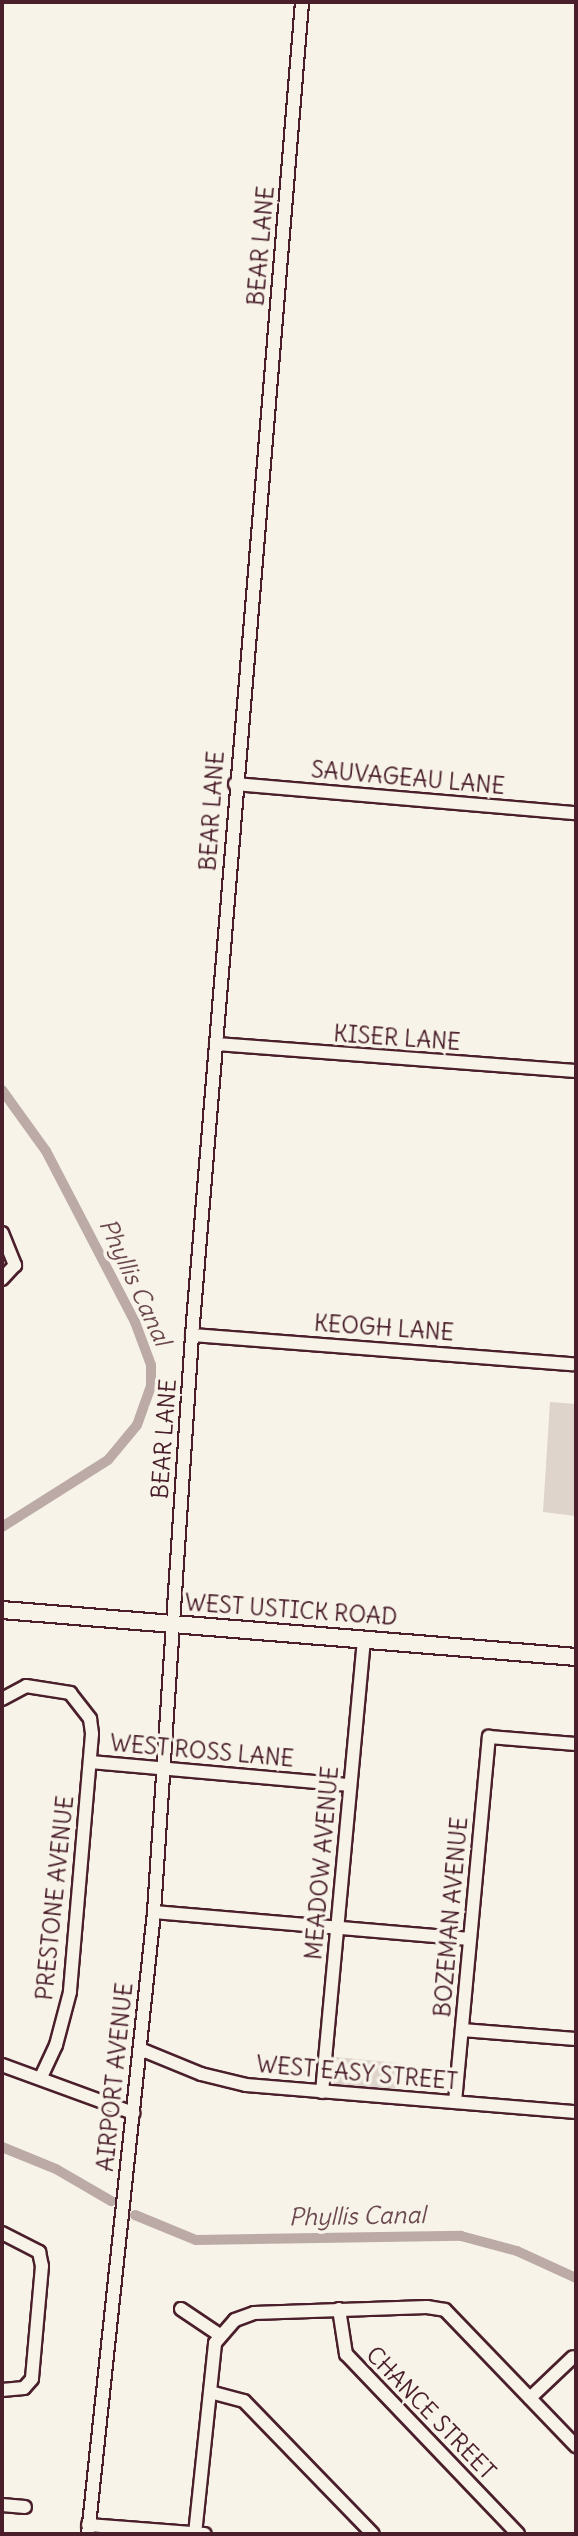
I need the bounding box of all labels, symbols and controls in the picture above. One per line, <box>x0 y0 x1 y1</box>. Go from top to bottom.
street label: BEAR LANE <box>242 185 280 307</box>
street label: BEAR LANE <box>194 750 230 872</box>
street label: SAUVAGEAU LANE <box>310 756 506 800</box>
street label: KISER LANE <box>333 1020 461 1056</box>
water label: Phyllis Canal <box>93 1214 177 1350</box>
street label: KEOGH LANE <box>313 1309 455 1347</box>
street label: BEAR LANE <box>146 1378 182 1500</box>
street label: WEST USTICK ROAD <box>184 1589 398 1631</box>
street label: WEST ROSS LANE <box>109 1729 295 1773</box>
street label: MEADOW AVENUE <box>300 1765 344 1961</box>
street label: PRESTONE AVENUE <box>31 1794 79 2002</box>
street label: BOZEMAN AVENUE <box>428 1816 474 2018</box>
street label: AIRPORT AVENUE <box>91 1981 139 2173</box>
street label: WEST EASY STREET <box>255 2050 459 2096</box>
water label: Phyllis Canal <box>288 2200 426 2232</box>
street label: CHANCE STREET <box>360 2341 502 2485</box>

